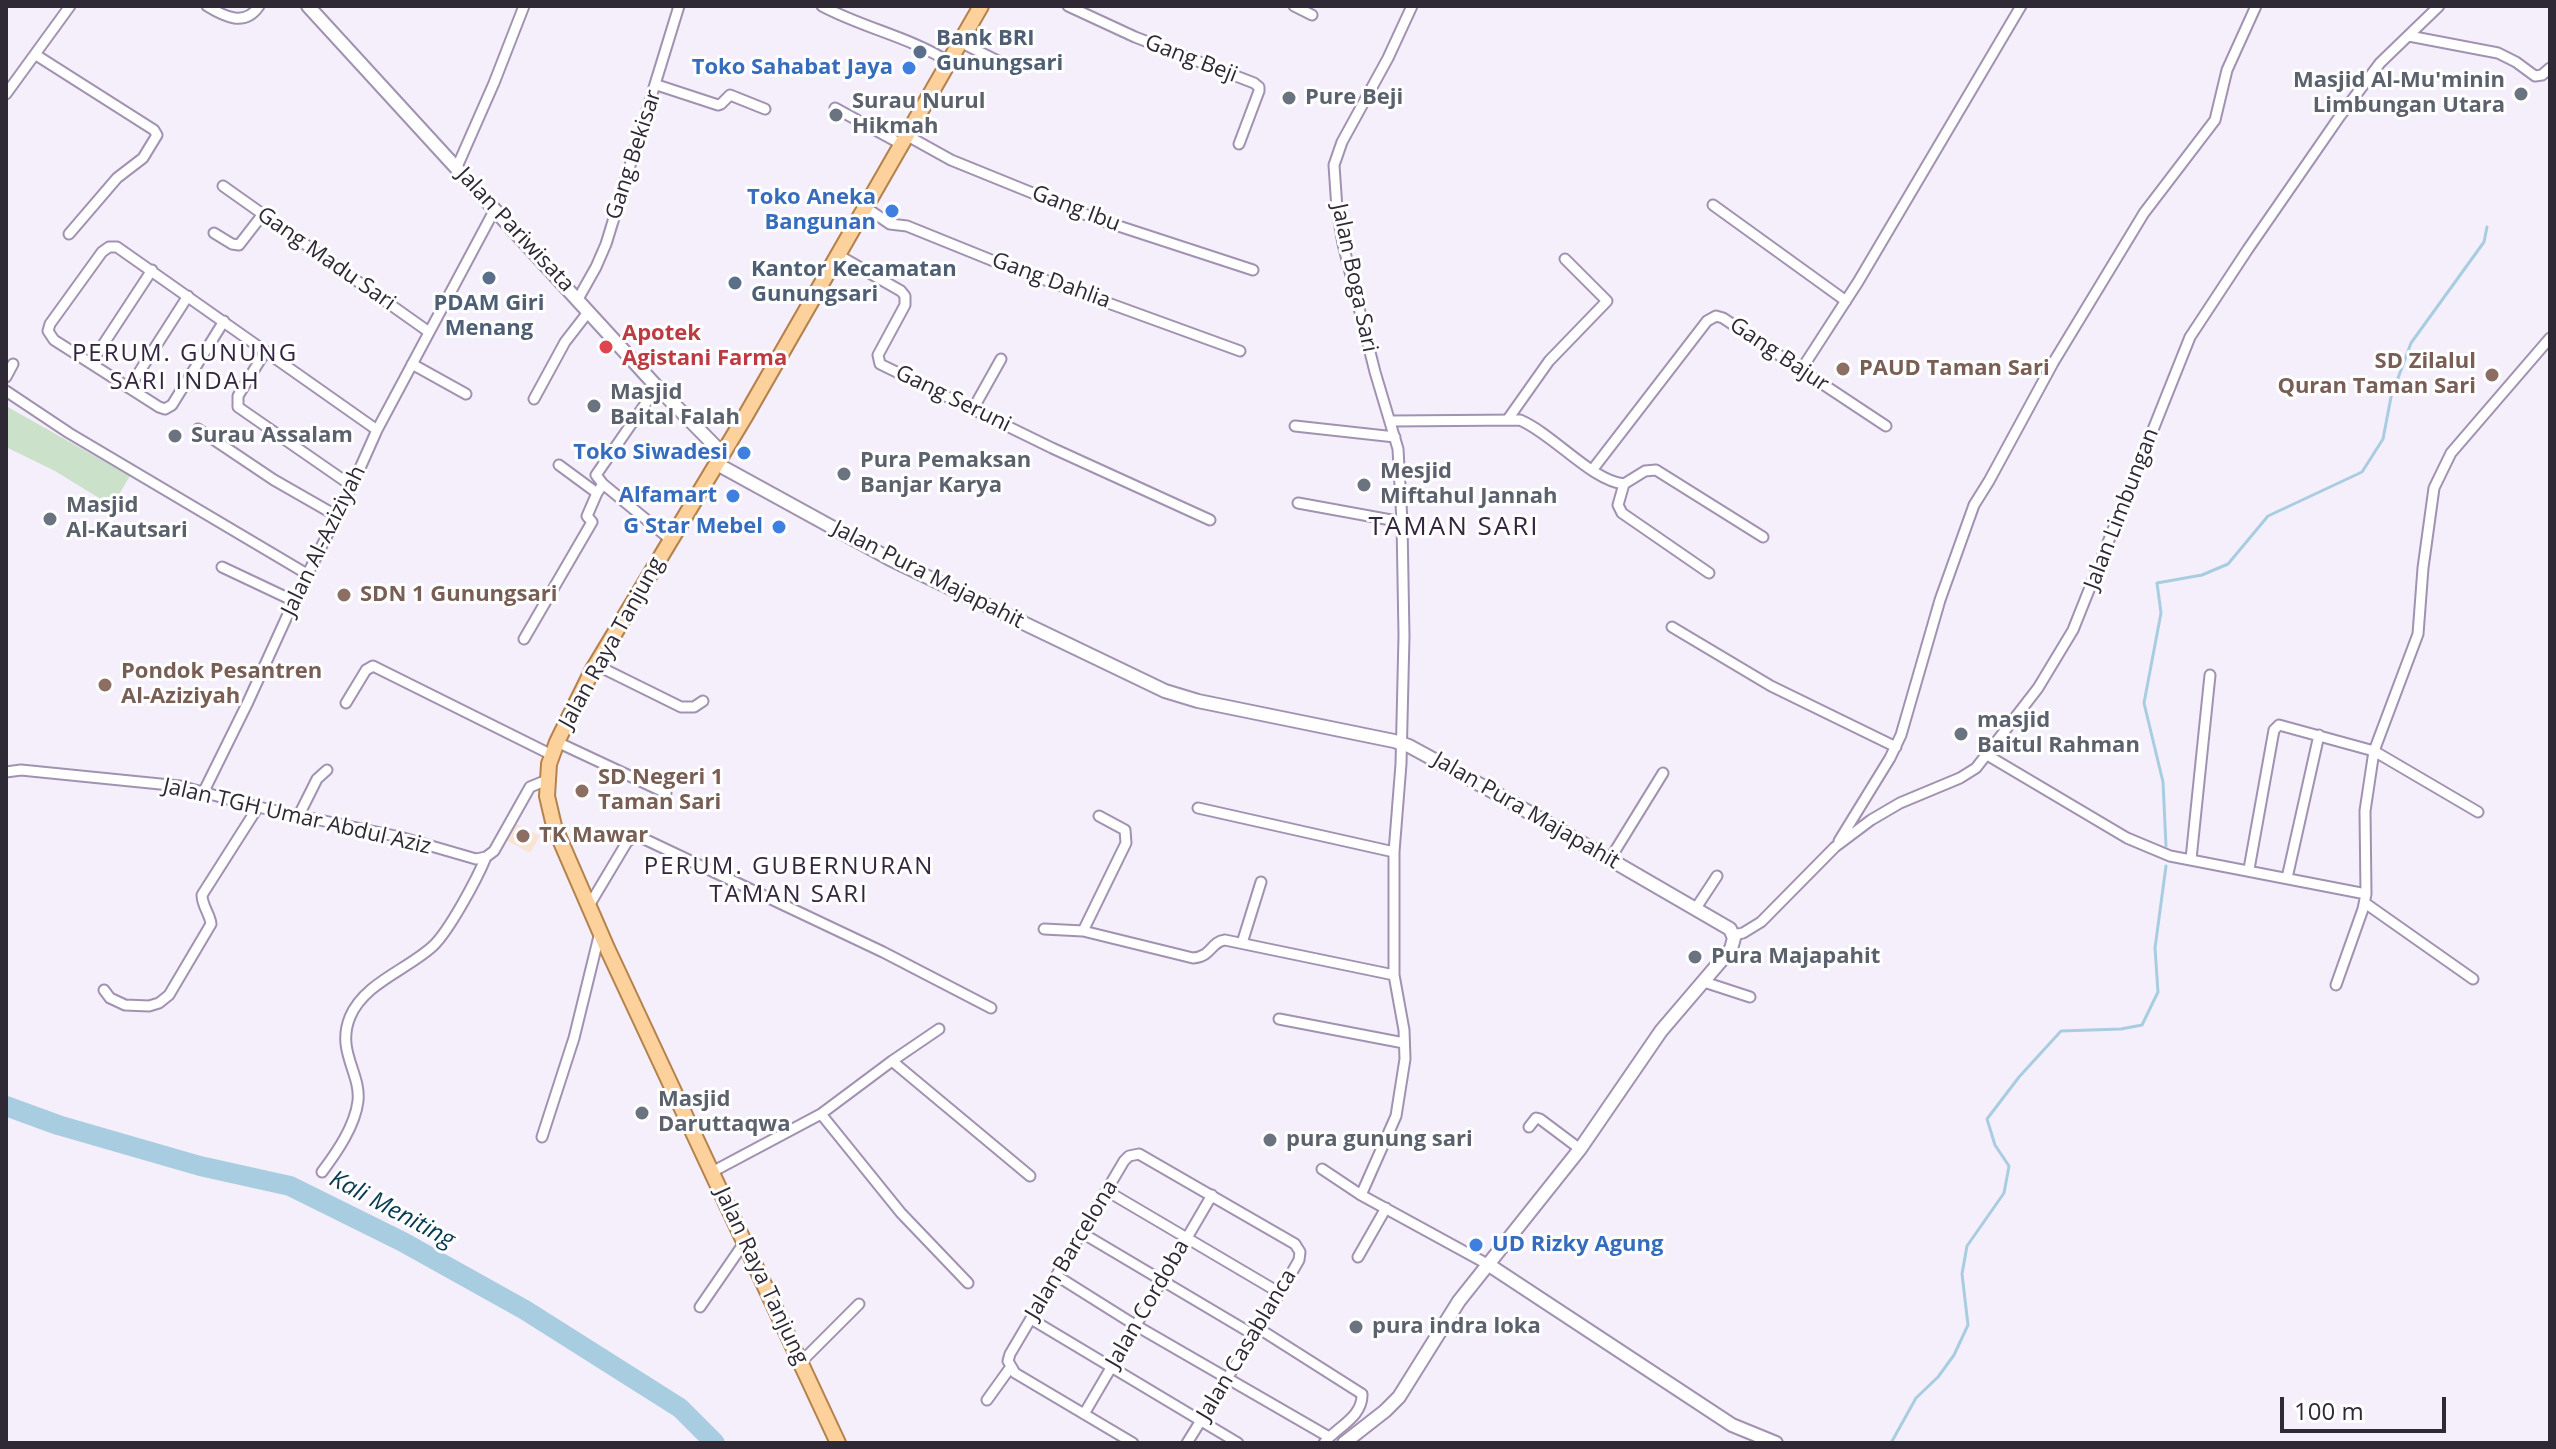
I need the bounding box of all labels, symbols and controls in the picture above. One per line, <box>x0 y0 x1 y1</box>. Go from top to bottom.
place label: Bank BRI Gunungsari <box>936 26 1063 78</box>
street label: Gang Beji <box>1141 29 1241 89</box>
marker: Bank BRI Gunungsari <box>911 43 929 61</box>
place label: Toko Sahabat Jaya <box>692 55 893 81</box>
marker: Toko Sahabat Jaya <box>900 59 918 77</box>
place label: Masjid Al-Mu'minin Limbungan Utara <box>2293 68 2505 120</box>
place label: Pure Beji <box>1305 85 1403 111</box>
marker: Masjid Al-Mu'minin Limbungan Utara <box>2512 85 2530 103</box>
street label: Gang Bekisar <box>601 87 667 223</box>
place label: Surau Nurul Hikmah <box>852 89 986 140</box>
marker: Pure Beji <box>1280 89 1298 107</box>
marker: Surau Nurul Hikmah <box>827 106 845 124</box>
street label: Jalan Pariwisata <box>451 162 579 298</box>
street label: Gang Ibu <box>1028 180 1124 238</box>
place label: Toko Aneka Bangunan <box>747 185 876 236</box>
street label: Gang Madu Sari <box>252 201 400 317</box>
street label: Jalan Boga Sari <box>1325 201 1383 355</box>
marker: Toko Aneka Bangunan <box>883 202 901 220</box>
street label: Gang Dahlia <box>988 247 1114 315</box>
place label: Kantor Kecamatan Gunungsari <box>751 257 957 308</box>
marker: PDAM Giri Menang <box>480 269 498 287</box>
marker: Kantor Kecamatan Gunungsari <box>726 274 744 292</box>
place label: PDAM Giri Menang <box>433 291 545 342</box>
street label: Gang Bajur <box>1724 312 1834 398</box>
place label: Apotek Agistani Farma <box>622 321 787 372</box>
marker: Apotek Agistani Farma <box>597 338 615 356</box>
district label: PERUM. GUNUNG SARI INDAH <box>72 340 298 396</box>
place label: SD Zilalul Quran Taman Sari <box>2277 349 2476 400</box>
place label: PAUD Taman Sari <box>1859 356 2050 382</box>
street label: Gang Seruni <box>891 360 1015 438</box>
marker: PAUD Taman Sari <box>1834 360 1852 378</box>
marker: SD Zilalul Quran Taman Sari <box>2483 366 2501 384</box>
place label: Masjid Baital Falah <box>610 380 740 432</box>
marker: Masjid Baital Falah <box>585 397 603 415</box>
place label: Surau Assalam <box>191 423 353 449</box>
street label: Jalan Limbungan <box>2079 425 2165 593</box>
marker: Surau Assalam <box>166 427 184 445</box>
place label: Toko Siwadesi <box>573 440 728 466</box>
marker: Toko Siwadesi <box>735 444 753 462</box>
place label: Pura Pemaksan Banjar Karya <box>860 448 1031 500</box>
place label: Mesjid Miftahul Jannah <box>1380 459 1557 510</box>
street label: Jalan Al-Aziziyah <box>276 461 372 621</box>
marker: Pura Pemaksan Banjar Karya <box>835 465 853 483</box>
marker: Mesjid Miftahul Jannah <box>1355 476 1373 494</box>
place label: Alfamart <box>619 483 717 509</box>
marker: Alfamart <box>724 487 742 505</box>
place label: Masjid Al-Kautsari <box>66 493 188 544</box>
marker: Masjid Al-Kautsari <box>41 510 59 528</box>
district label: TAMAN SARI <box>1369 512 1539 544</box>
place label: G Star Mebel <box>623 514 763 540</box>
street label: Jalan Pura Majapahit <box>828 515 1028 635</box>
marker: G Star Mebel <box>770 518 788 536</box>
street label: Jalan Raya Tanjung <box>554 553 670 733</box>
place label: SDN 1 Gunungsari <box>360 582 557 608</box>
marker: SDN 1 Gunungsari <box>335 586 353 604</box>
place label: Pondok Pesantren Al-Aziziyah <box>121 659 322 710</box>
marker: Pondok Pesantren Al-Aziziyah <box>96 676 114 694</box>
place label: masjid Baitul Rahman <box>1977 708 2140 760</box>
marker: masjid Baitul Rahman <box>1952 725 1970 743</box>
street label: Jalan Pura Majapahit <box>1428 747 1624 875</box>
place label: SD Negeri 1 Taman Sari <box>598 765 723 816</box>
street label: Jalan TGH Umar Abdul Aziz <box>160 773 434 861</box>
marker: SD Negeri 1 Taman Sari <box>573 782 591 800</box>
place label: TK Mawar <box>539 823 648 849</box>
marker: TK Mawar <box>514 827 532 845</box>
district label: PERUM. GUBERNURAN TAMAN SARI <box>644 853 934 909</box>
place label: Pura Majapahit <box>1711 944 1880 970</box>
marker: Pura Majapahit <box>1686 948 1704 966</box>
place label: Masjid Daruttaqwa <box>658 1087 790 1138</box>
marker: Masjid Daruttaqwa <box>633 1104 651 1122</box>
place label: pura gunung sari <box>1286 1127 1473 1153</box>
marker: pura gunung sari <box>1261 1131 1279 1149</box>
water label: Kali Meniting <box>325 1165 459 1255</box>
street label: Jalan Barcelona <box>1020 1176 1124 1324</box>
street label: Jalan Raya Tanjung <box>708 1183 814 1369</box>
place label: UD Rizky Agung <box>1492 1232 1663 1258</box>
street label: Jalan Cordoba <box>1101 1235 1195 1373</box>
marker: UD Rizky Agung <box>1467 1236 1485 1254</box>
street label: Jalan Casablanca <box>1192 1265 1302 1425</box>
place label: pura indra loka <box>1372 1314 1541 1340</box>
marker: pura indra loka <box>1347 1318 1365 1336</box>
scale bar <box>2284 1381 2450 1431</box>
text: 100 m <box>2294 1394 2364 1427</box>

